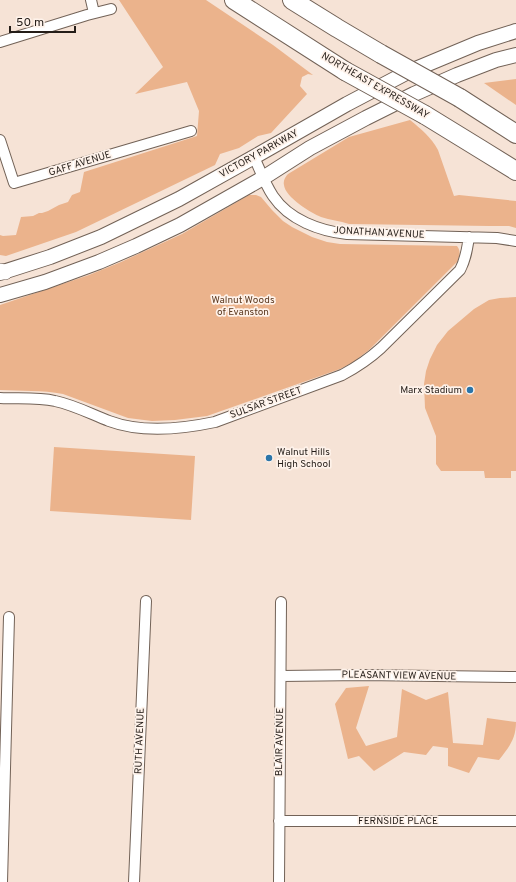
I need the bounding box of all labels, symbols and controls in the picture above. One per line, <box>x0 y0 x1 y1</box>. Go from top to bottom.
scale bar <box>10 8 75 34</box>
text: 50 m <box>16 15 44 31</box>
street label: NORTHEAST EXPRESSWAY <box>319 50 432 123</box>
street label: VICTORY PARKWAY <box>217 127 301 181</box>
street label: GAFF AVENUE <box>47 148 113 180</box>
street label: JONATHAN AVENUE <box>333 224 425 242</box>
park label: Walnut Woods of Evanston <box>211 294 275 319</box>
street label: SULSAR STREET <box>228 384 304 422</box>
place label: Marx Stadium <box>400 384 462 397</box>
marker: Marx Stadium <box>465 385 475 395</box>
place label: Walnut Hills High School <box>277 446 331 471</box>
marker: Walnut Hills High School <box>264 453 274 463</box>
street label: PLEASANT VIEW AVENUE <box>342 669 456 683</box>
street label: RUTH AVENUE <box>132 708 148 774</box>
street label: BLAIR AVENUE <box>273 708 287 776</box>
street label: FERNSIDE PLACE <box>358 815 438 828</box>

